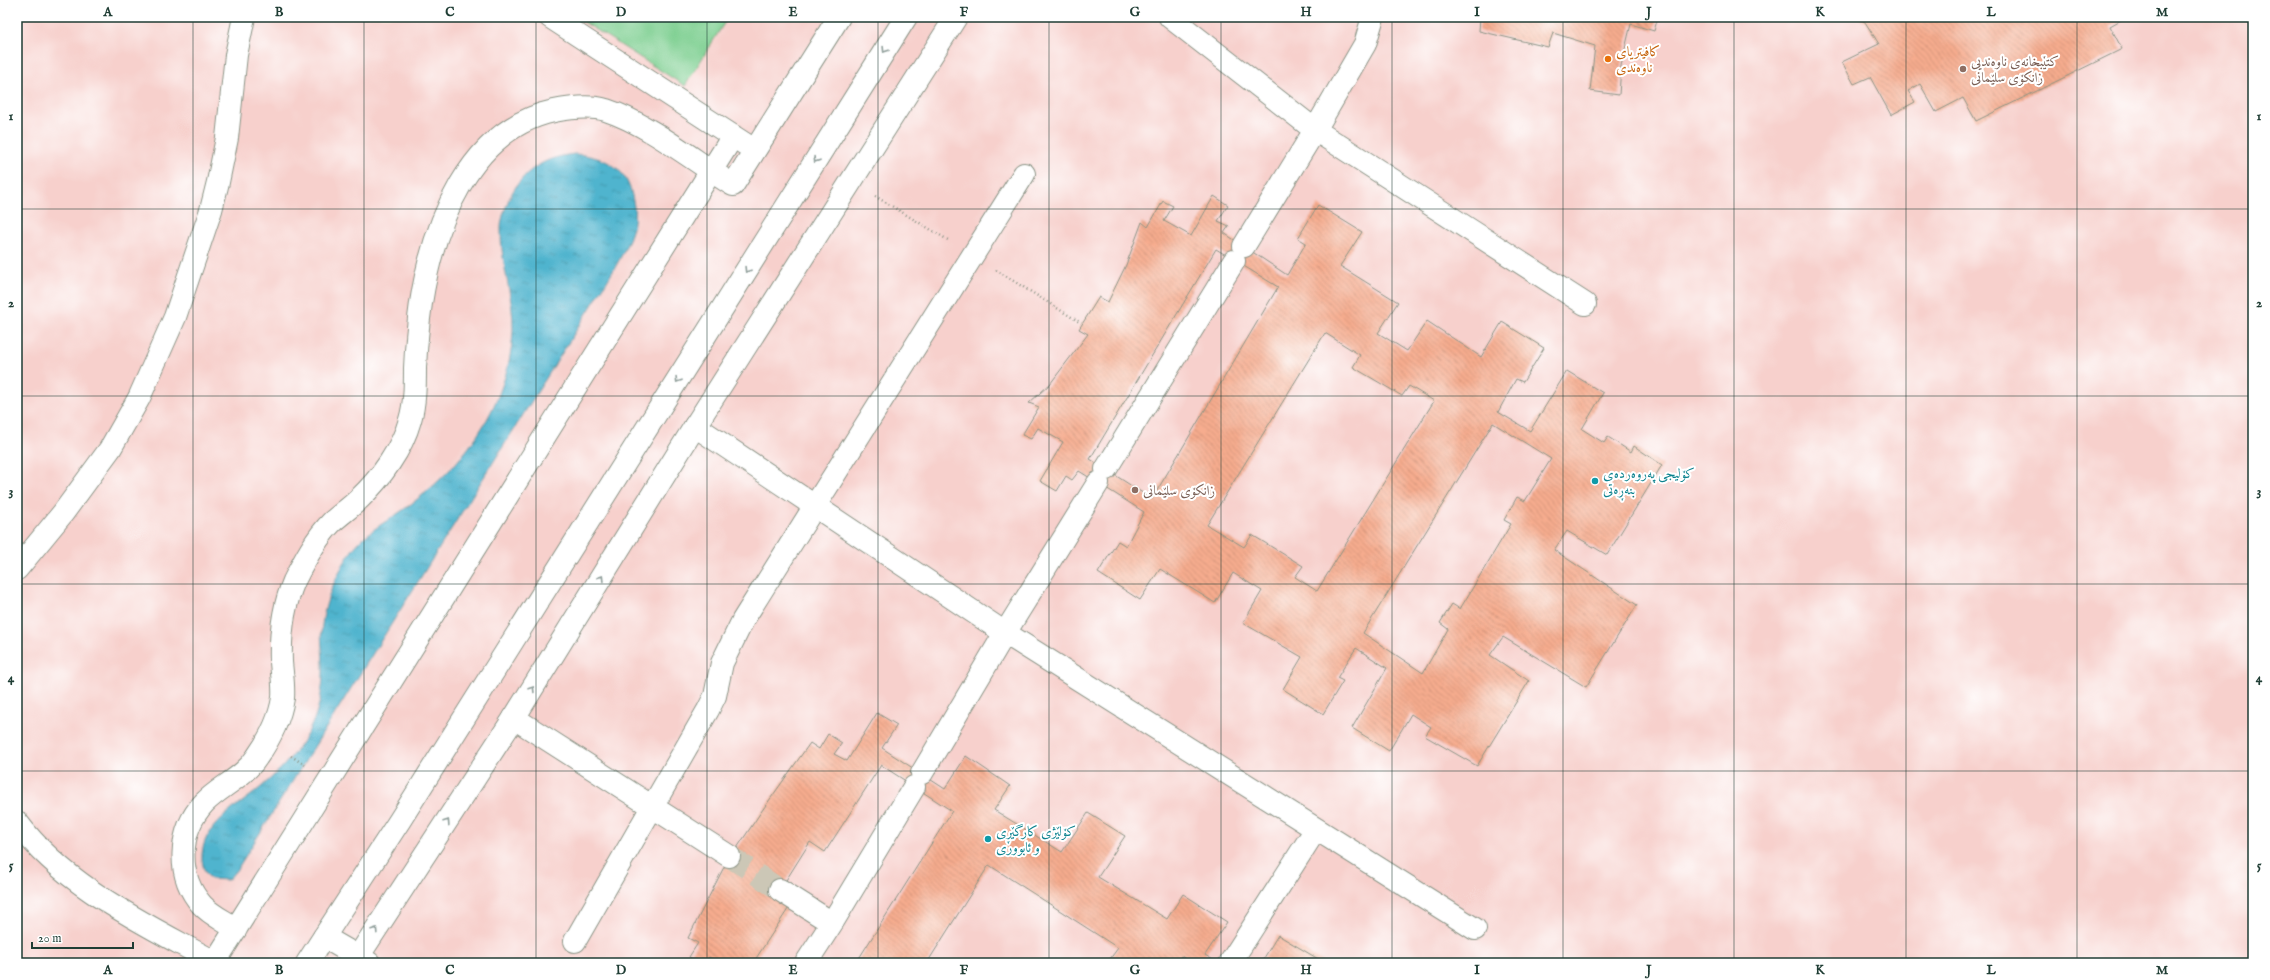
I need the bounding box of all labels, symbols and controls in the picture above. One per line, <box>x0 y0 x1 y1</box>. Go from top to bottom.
text: A <box>103 4 114 21</box>
text: B <box>275 4 284 21</box>
text: C <box>445 4 455 21</box>
text: D <box>616 4 627 21</box>
text: E <box>788 4 798 21</box>
text: F <box>960 4 969 21</box>
text: G <box>1130 4 1141 21</box>
text: H <box>1300 4 1312 21</box>
text: I <box>1474 4 1480 21</box>
text: J <box>1644 4 1652 21</box>
text: K <box>1815 4 1825 21</box>
text: L <box>1985 4 1996 21</box>
text: M <box>2156 4 2169 21</box>
place label: کافیتریای ناوەندی <box>1616 43 1660 77</box>
one-way arrow <box>882 46 890 53</box>
place label: کتێبخانەی ناوەندیی زانکۆی سلێمانی <box>1971 53 2059 87</box>
marker: کافیتریای ناوەندی <box>1603 54 1613 64</box>
marker: کتێبخانەی ناوەندیی زانکۆی سلێمانی <box>1958 64 1968 74</box>
text: 1 <box>9 108 14 125</box>
text: 1 <box>2257 108 2262 125</box>
one-way arrow <box>813 156 820 163</box>
one-way arrow <box>744 266 751 273</box>
text: 2 <box>8 295 14 312</box>
text: 2 <box>2256 295 2262 312</box>
one-way arrow <box>675 376 683 383</box>
place label: کۆلیجی پەروەردەی بنەڕەتی <box>1603 465 1695 501</box>
marker: کۆلیجی پەروەردەی بنەڕەتی <box>1590 476 1600 486</box>
place label: زانکۆی سلێمانی <box>1143 482 1215 500</box>
text: 3 <box>9 483 14 500</box>
text: 3 <box>2257 483 2262 500</box>
marker: زانکۆی سلێمانی <box>1130 485 1140 495</box>
one-way arrow <box>596 575 604 582</box>
text: 4 <box>8 670 15 687</box>
text: 4 <box>2256 670 2263 687</box>
one-way arrow <box>528 686 535 693</box>
one-way arrow <box>442 819 450 826</box>
place label: كۆلێژی كارگێڕی و ئابووری <box>996 823 1076 857</box>
marker: كۆلێژی كارگێڕی و ئابووری <box>983 834 993 844</box>
text: 5 <box>9 857 14 874</box>
text: 5 <box>2257 857 2262 874</box>
scale bar <box>32 924 133 950</box>
one-way arrow <box>371 928 378 935</box>
text: 20 m <box>38 931 61 946</box>
text: A <box>103 962 114 979</box>
text: B <box>275 962 284 979</box>
text: C <box>445 962 455 979</box>
text: D <box>616 962 627 979</box>
text: E <box>788 962 798 979</box>
text: F <box>960 962 969 979</box>
text: G <box>1130 962 1141 979</box>
text: H <box>1300 962 1312 979</box>
text: I <box>1474 962 1480 979</box>
text: J <box>1644 962 1652 979</box>
text: K <box>1815 962 1825 979</box>
text: L <box>1985 962 1996 979</box>
text: M <box>2156 962 2169 979</box>

